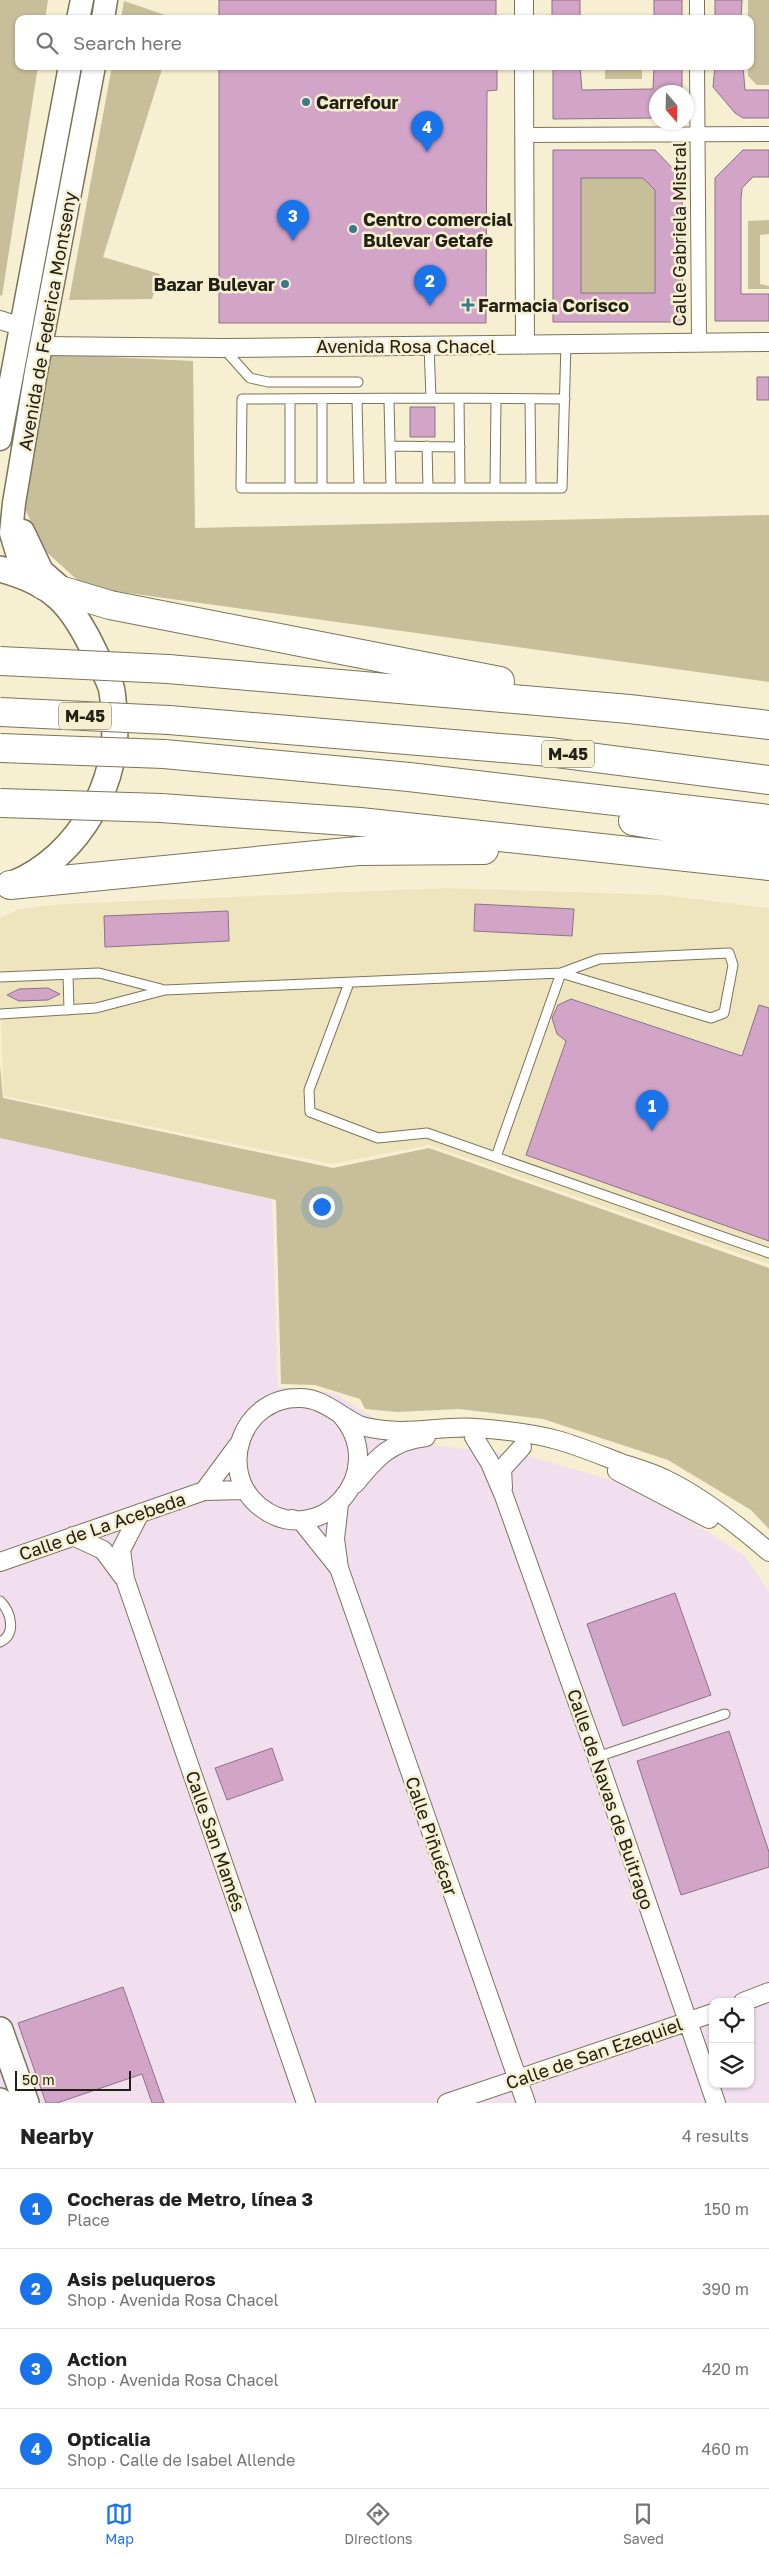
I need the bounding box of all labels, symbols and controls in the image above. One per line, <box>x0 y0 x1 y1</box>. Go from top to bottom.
search box <box>15 15 754 70</box>
icon: search <box>33 29 61 57</box>
text: Search here <box>73 31 182 54</box>
north arrow <box>649 85 694 130</box>
place label: Carrefour <box>316 91 399 113</box>
marker: Carrefour <box>300 96 312 108</box>
pin: 4 <box>411 111 443 152</box>
street label: Calle Gabriela Mistral <box>668 141 690 327</box>
street label: Avenida de Federica Montseny <box>13 190 81 452</box>
pin: 3 <box>277 200 309 241</box>
place label: Centro comercial Bulevar Getafe <box>363 208 513 251</box>
marker: Centro comercial Bulevar Getafe <box>347 223 359 235</box>
pin: 2 <box>414 265 446 306</box>
place label: Bazar Bulevar <box>153 273 275 295</box>
marker: Bazar Bulevar <box>279 278 291 290</box>
place label: Farmacia Corisco <box>478 294 629 316</box>
marker: Farmacia Corisco <box>462 299 474 311</box>
street label: Avenida Rosa Chacel <box>316 335 496 357</box>
road number: M-45 <box>59 702 111 729</box>
road number: M-45 <box>542 741 594 768</box>
pin: 1 <box>636 1090 668 1131</box>
your location <box>309 1194 335 1220</box>
street label: Calle de La Acebeda <box>16 1487 188 1565</box>
street label: Calle de Navas de Buitrago <box>563 1686 659 1912</box>
street label: Calle San Mamés <box>182 1768 250 1914</box>
street label: Calle Piñuécar <box>401 1773 463 1899</box>
map controls <box>709 1998 754 2088</box>
button: locate <box>709 1998 754 2043</box>
street label: Calle de San Ezequiel <box>503 2012 686 2094</box>
button: layers <box>709 2043 754 2088</box>
scale bar <box>15 2068 131 2091</box>
text: 50 m <box>22 2071 55 2088</box>
text: Nearby <box>20 2123 94 2149</box>
text: 4 results <box>682 2126 749 2146</box>
text: Cocheras de Metro, línea 3 <box>67 2187 313 2210</box>
text: 1 <box>32 2199 40 2219</box>
text: 150 m <box>704 2199 749 2219</box>
text: Place <box>67 2210 110 2230</box>
text: Asis peluqueros <box>67 2267 216 2290</box>
text: 2 <box>31 2279 41 2299</box>
text: 390 m <box>702 2279 749 2299</box>
text: Shop · Avenida Rosa Chacel <box>67 2290 279 2310</box>
text: Action <box>67 2347 127 2370</box>
text: 3 <box>31 2359 41 2379</box>
text: 420 m <box>702 2359 749 2379</box>
text: Shop · Avenida Rosa Chacel <box>67 2370 279 2390</box>
text: Opticalia <box>67 2427 151 2450</box>
text: 4 <box>31 2439 41 2459</box>
text: 460 m <box>701 2439 749 2459</box>
text: Shop · Calle de Isabel Allende <box>67 2450 295 2470</box>
tab: Map <box>105 2500 134 2547</box>
tab: Directions <box>344 2500 413 2547</box>
tab: Saved <box>623 2500 664 2547</box>

